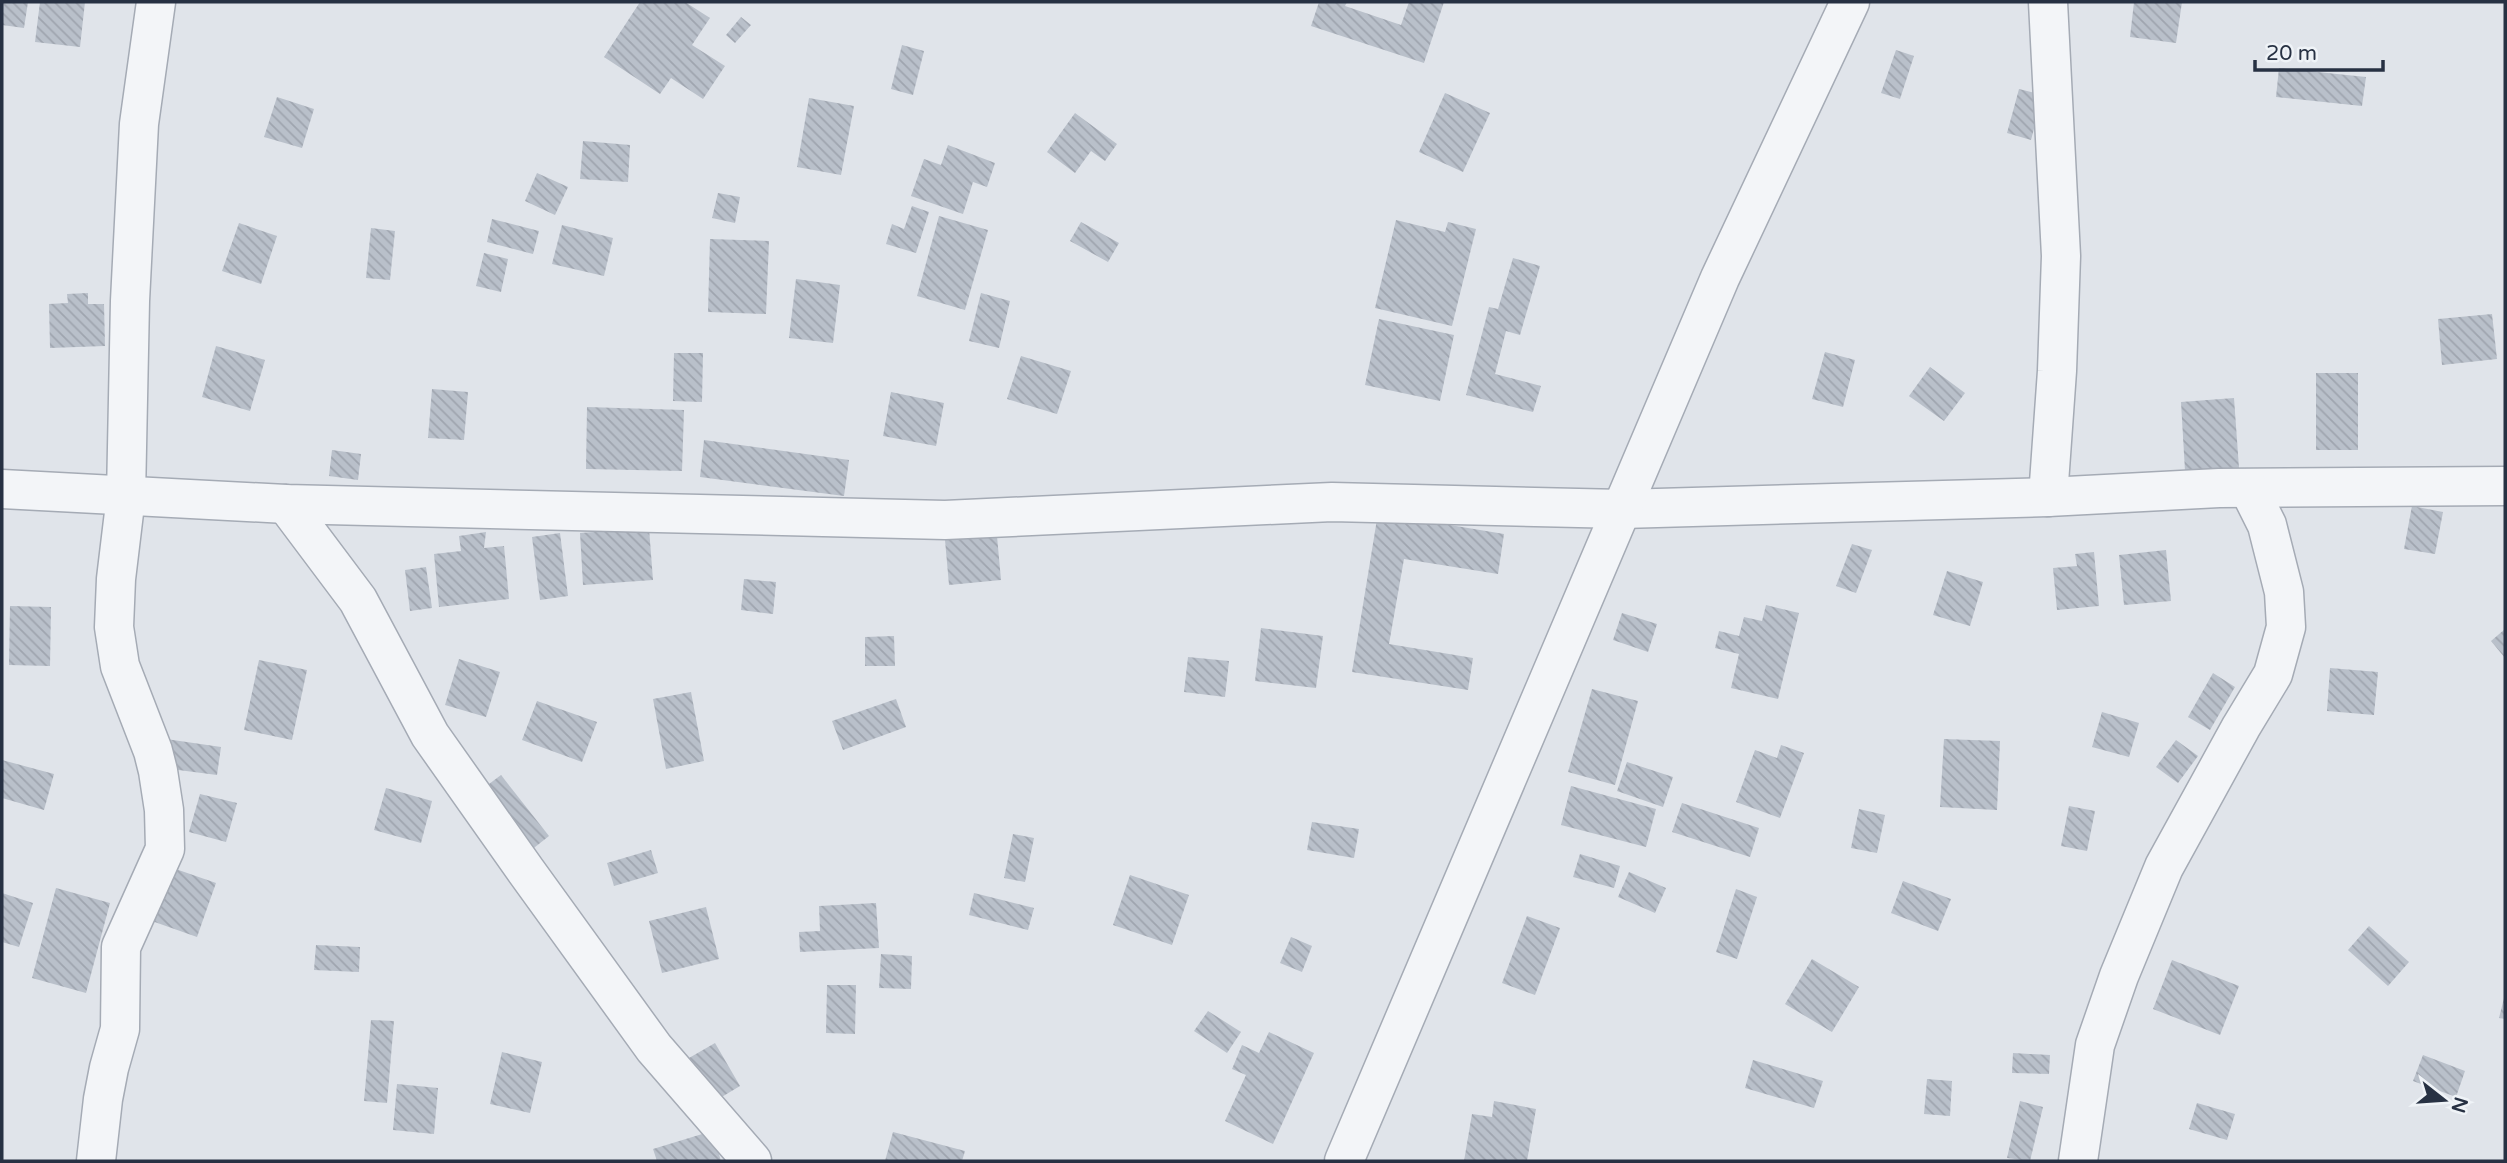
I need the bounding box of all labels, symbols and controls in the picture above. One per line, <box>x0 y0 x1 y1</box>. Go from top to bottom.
scale bar <box>2255 28 2383 72</box>
text: 20 m <box>2266 41 2317 66</box>
north arrow <box>2409 1065 2479 1135</box>
text: N <box>2447 1094 2472 1115</box>

